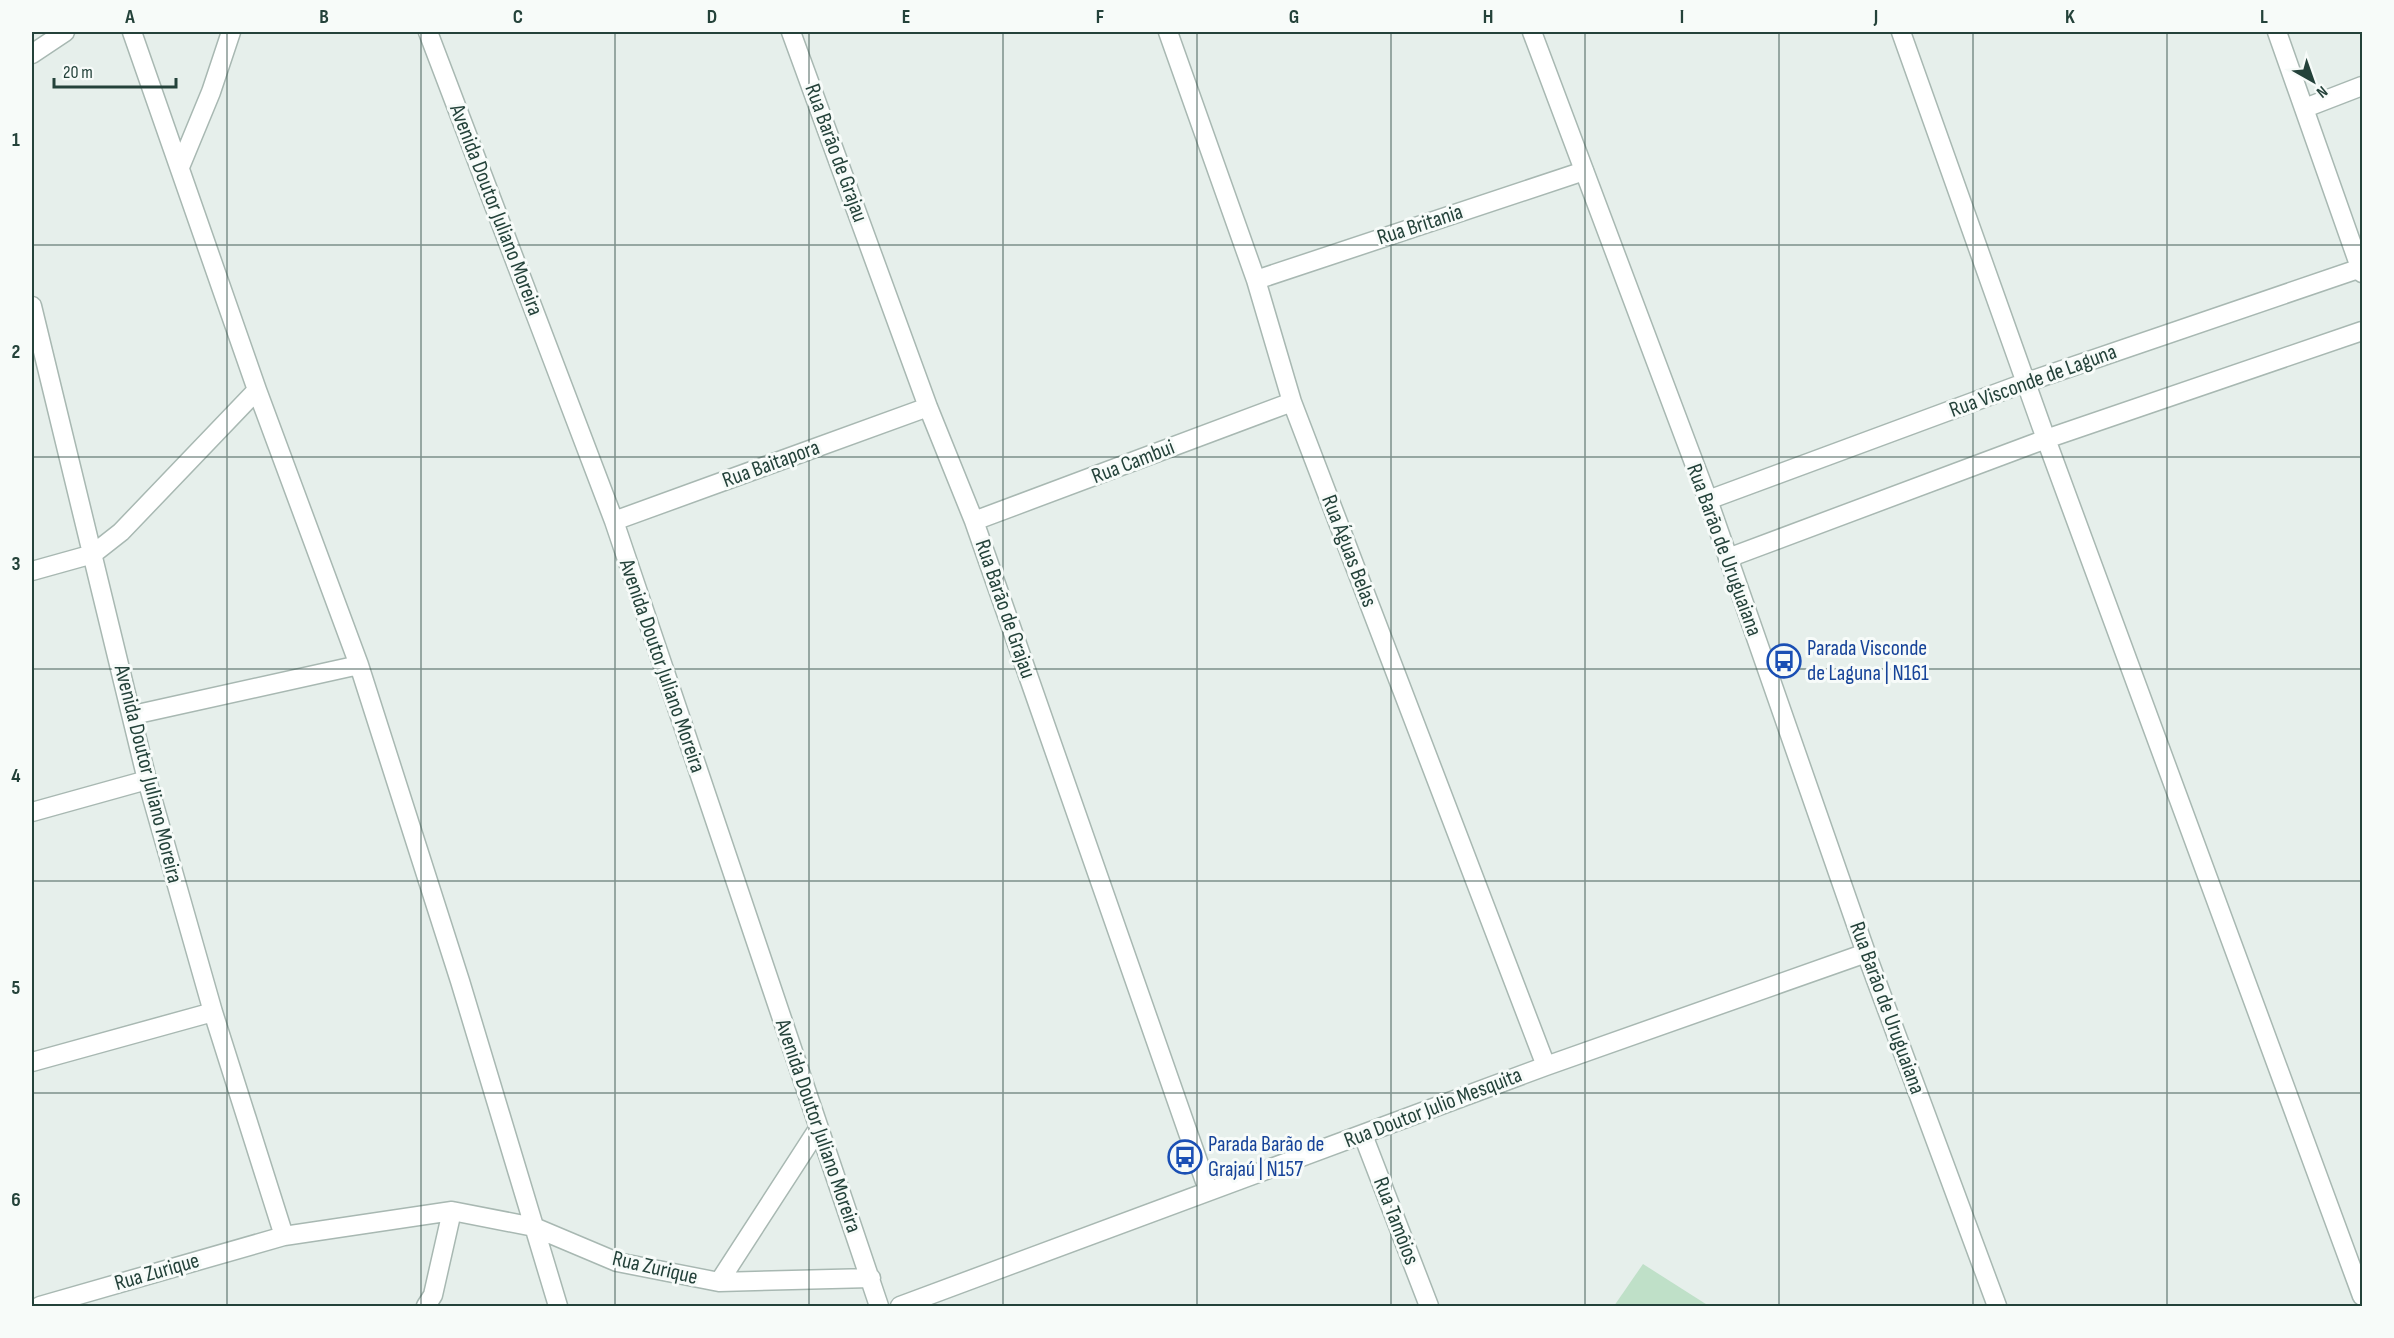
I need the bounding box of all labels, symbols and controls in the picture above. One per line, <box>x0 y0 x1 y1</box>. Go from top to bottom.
text: A <box>124 5 135 29</box>
text: B <box>319 5 329 29</box>
text: C <box>513 5 523 29</box>
text: D <box>707 5 717 29</box>
text: E <box>902 5 910 29</box>
text: F <box>1096 5 1104 29</box>
text: G <box>1289 5 1299 29</box>
text: H <box>1483 5 1493 29</box>
text: I <box>1680 5 1684 29</box>
text: J <box>1873 5 1878 29</box>
text: K <box>2065 5 2075 29</box>
text: L <box>2260 5 2268 29</box>
scale bar <box>54 51 176 89</box>
north arrow <box>2283 51 2343 111</box>
text: 20 m <box>63 62 93 83</box>
street label: Rua Barão de Grajau <box>798 80 874 226</box>
text: N <box>2312 81 2331 101</box>
street label: Avenida Doutor Juliano Moreira <box>443 100 549 319</box>
text: 1 <box>12 128 20 152</box>
street label: Rua Britania <box>1374 198 1466 252</box>
street label: Rua Visconde de Laguna <box>1946 338 2120 424</box>
text: 2 <box>12 340 20 364</box>
street label: Rua Baitapora <box>719 434 823 494</box>
street label: Rua Cambui <box>1088 434 1178 490</box>
street label: Rua Barão de Uruguaiana <box>1680 460 1768 640</box>
street label: Rua Águas Belas <box>1315 491 1383 611</box>
street label: Rua Barão de Grajau <box>969 536 1041 682</box>
text: 3 <box>12 552 21 576</box>
street label: Avenida Doutor Juliano Moreira <box>612 555 711 776</box>
place label: Parada Visconde de Laguna | N161 <box>1807 635 1929 687</box>
bus stop icon: Parada Visconde de Laguna | N161 <box>1766 643 1802 679</box>
street label: Avenida Doutor Juliano Moreira <box>108 661 188 886</box>
text: 4 <box>11 764 21 788</box>
street label: Rua Barão de Uruguaiana <box>1843 918 1931 1098</box>
text: 5 <box>12 976 21 1000</box>
street label: Avenida Doutor Juliano Moreira <box>768 1015 867 1236</box>
street label: Rua Doutor Julio Mesquita <box>1340 1062 1526 1154</box>
place label: Parada Barão de Grajaú | N157 <box>1208 1131 1324 1183</box>
bus stop icon: Parada Barão de Grajaú | N157 <box>1167 1139 1203 1175</box>
street label: Rua Tamôios <box>1367 1173 1425 1269</box>
text: 6 <box>11 1188 21 1212</box>
street label: Rua Zurique <box>610 1245 700 1291</box>
street label: Rua Zurique <box>111 1247 203 1297</box>

